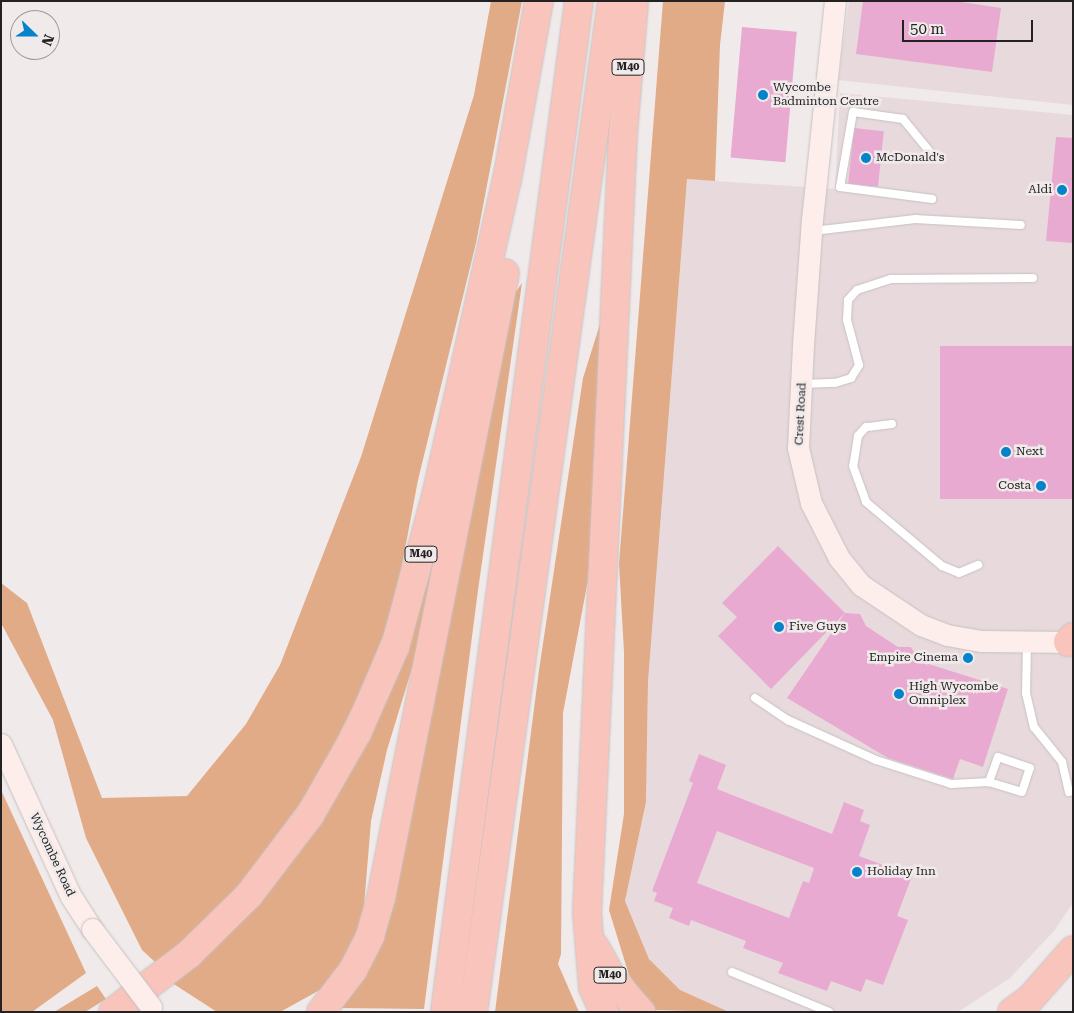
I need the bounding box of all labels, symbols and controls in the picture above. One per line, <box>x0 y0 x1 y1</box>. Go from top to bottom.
north arrow <box>10 10 60 60</box>
scale bar <box>904 10 1035 42</box>
text: 50 m <box>910 20 944 38</box>
text: N <box>39 32 57 48</box>
road number: M40 <box>610 58 646 76</box>
place label: Wycombe Badminton Centre <box>773 81 879 109</box>
marker: Wycombe Badminton Centre <box>757 89 769 101</box>
place label: McDonald's <box>876 151 944 165</box>
marker: McDonald's <box>860 152 872 164</box>
place label: Aldi <box>1028 183 1052 197</box>
marker: Aldi <box>1056 184 1068 196</box>
street label: Crest Road <box>792 382 810 446</box>
place label: Next <box>1016 445 1044 459</box>
marker: Next <box>1000 446 1012 458</box>
place label: Costa <box>998 479 1031 493</box>
marker: Costa <box>1035 480 1047 492</box>
road number: M40 <box>404 546 438 562</box>
place label: Five Guys <box>789 620 846 634</box>
marker: Five Guys <box>773 621 785 633</box>
place label: Empire Cinema <box>869 651 958 665</box>
marker: Empire Cinema <box>962 652 974 664</box>
place label: High Wycombe Omniplex <box>909 680 998 708</box>
marker: High Wycombe Omniplex <box>893 688 905 700</box>
street label: Wycombe Road <box>26 811 78 899</box>
place label: Holiday Inn <box>867 865 936 879</box>
marker: Holiday Inn <box>851 866 863 878</box>
road number: M40 <box>592 966 628 984</box>

